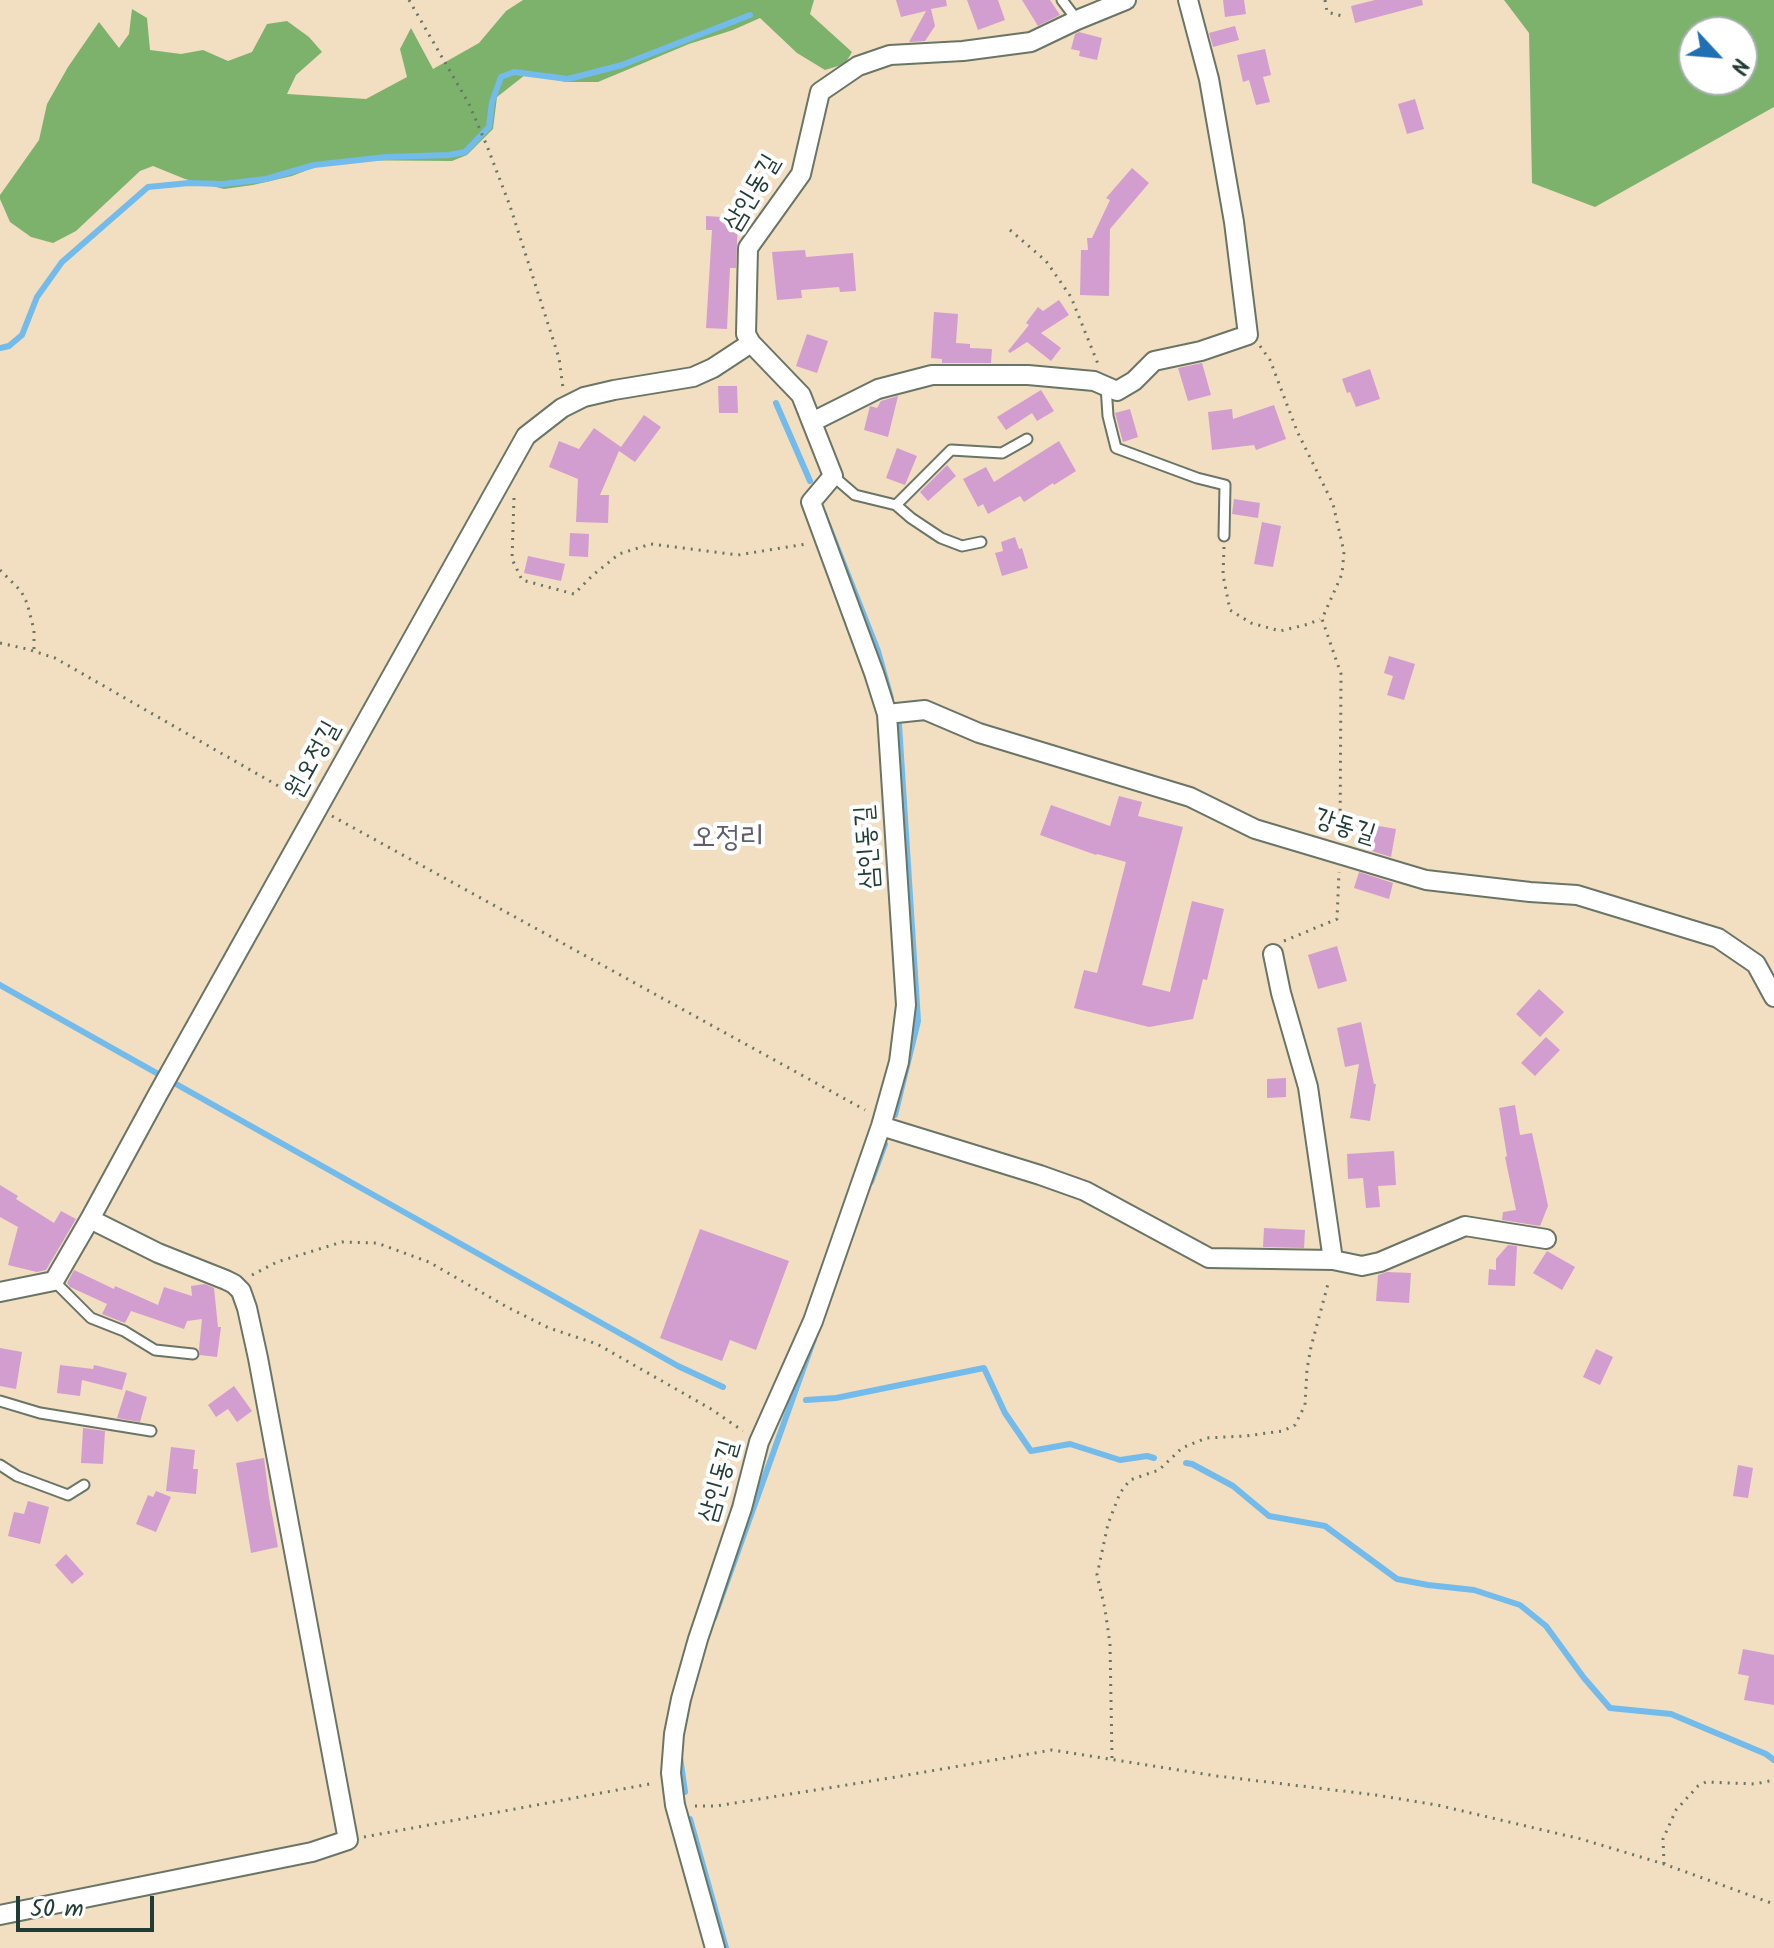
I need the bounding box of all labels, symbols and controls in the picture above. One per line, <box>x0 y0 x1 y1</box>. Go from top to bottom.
north arrow <box>1678 16 1758 96</box>
text: N <box>1719 52 1757 80</box>
street label: 삼인동길 <box>719 150 789 238</box>
street label: 원오정길 <box>281 717 349 805</box>
street label: 삼인동길 <box>852 804 888 890</box>
street label: 강동길 <box>1309 805 1379 853</box>
district label: 오정리 <box>692 823 764 859</box>
street label: 삼인동길 <box>694 1437 748 1527</box>
scale bar <box>20 1880 158 1930</box>
text: 50 m <box>30 1890 84 1929</box>

